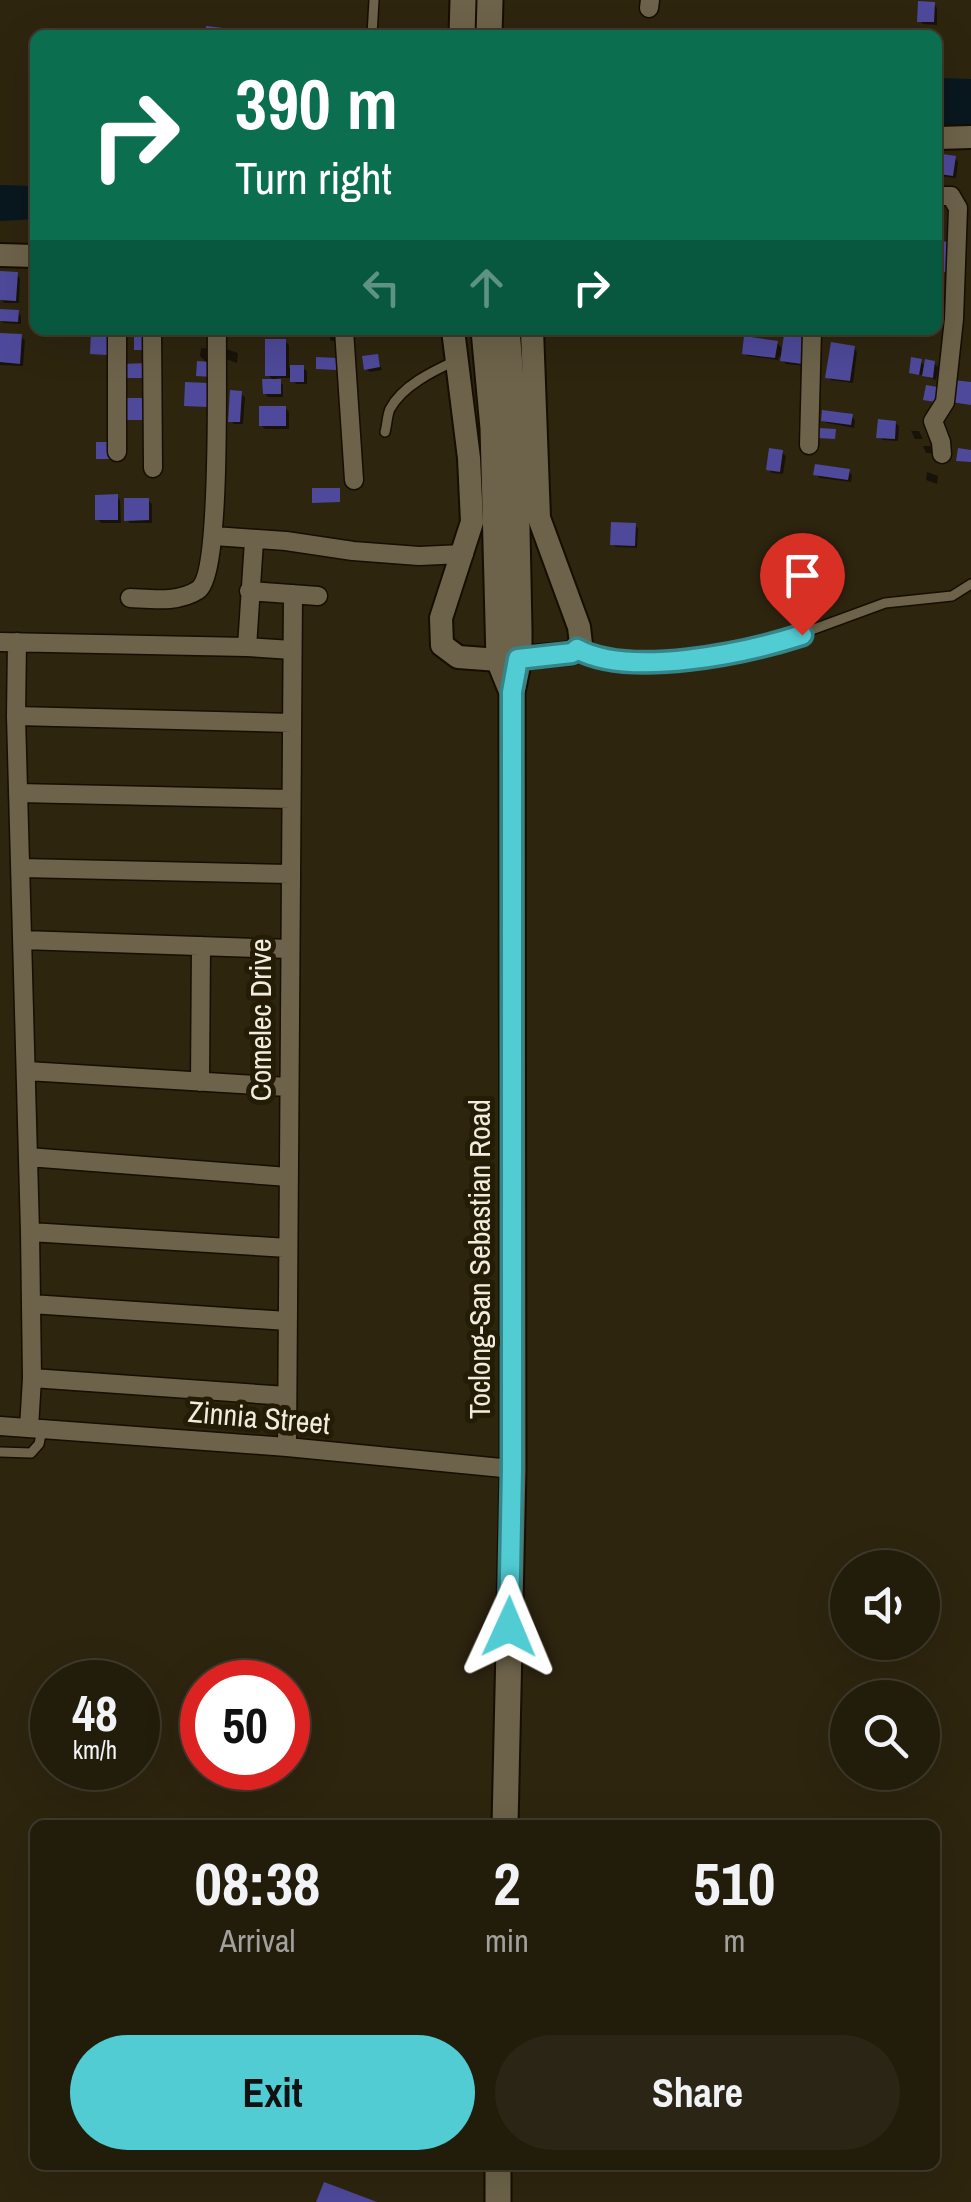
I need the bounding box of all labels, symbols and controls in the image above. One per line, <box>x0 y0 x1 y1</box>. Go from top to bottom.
text: 390 m <box>235 57 398 151</box>
icon: right <box>70 70 200 200</box>
text: Turn right <box>235 147 392 208</box>
icon: left <box>354 260 409 315</box>
icon: ahead <box>459 260 514 315</box>
icon: right <box>564 260 619 315</box>
pin <box>760 533 845 636</box>
icon: arrive <box>775 548 830 603</box>
street label: Comelec Drive <box>240 939 280 1101</box>
street label: Toclong-San Sebastian Road <box>459 1099 499 1419</box>
street label: Zinnia Street <box>186 1391 332 1443</box>
map controls <box>830 1550 940 1790</box>
button: sound <box>830 1550 940 1660</box>
position arrow <box>457 1575 561 1679</box>
speed limit sign: 50 <box>180 1660 310 1790</box>
text: 48 <box>72 1679 118 1747</box>
button: search <box>830 1680 940 1790</box>
text: km/h <box>73 1733 117 1767</box>
text: 08:38 <box>195 1843 320 1924</box>
text: 2 <box>493 1843 521 1924</box>
text: 510 <box>693 1843 775 1924</box>
text: Arrival <box>220 1919 295 1962</box>
text: min <box>485 1919 529 1962</box>
text: m <box>723 1919 745 1962</box>
button: Exit <box>70 2035 475 2150</box>
button: Share <box>495 2035 900 2150</box>

